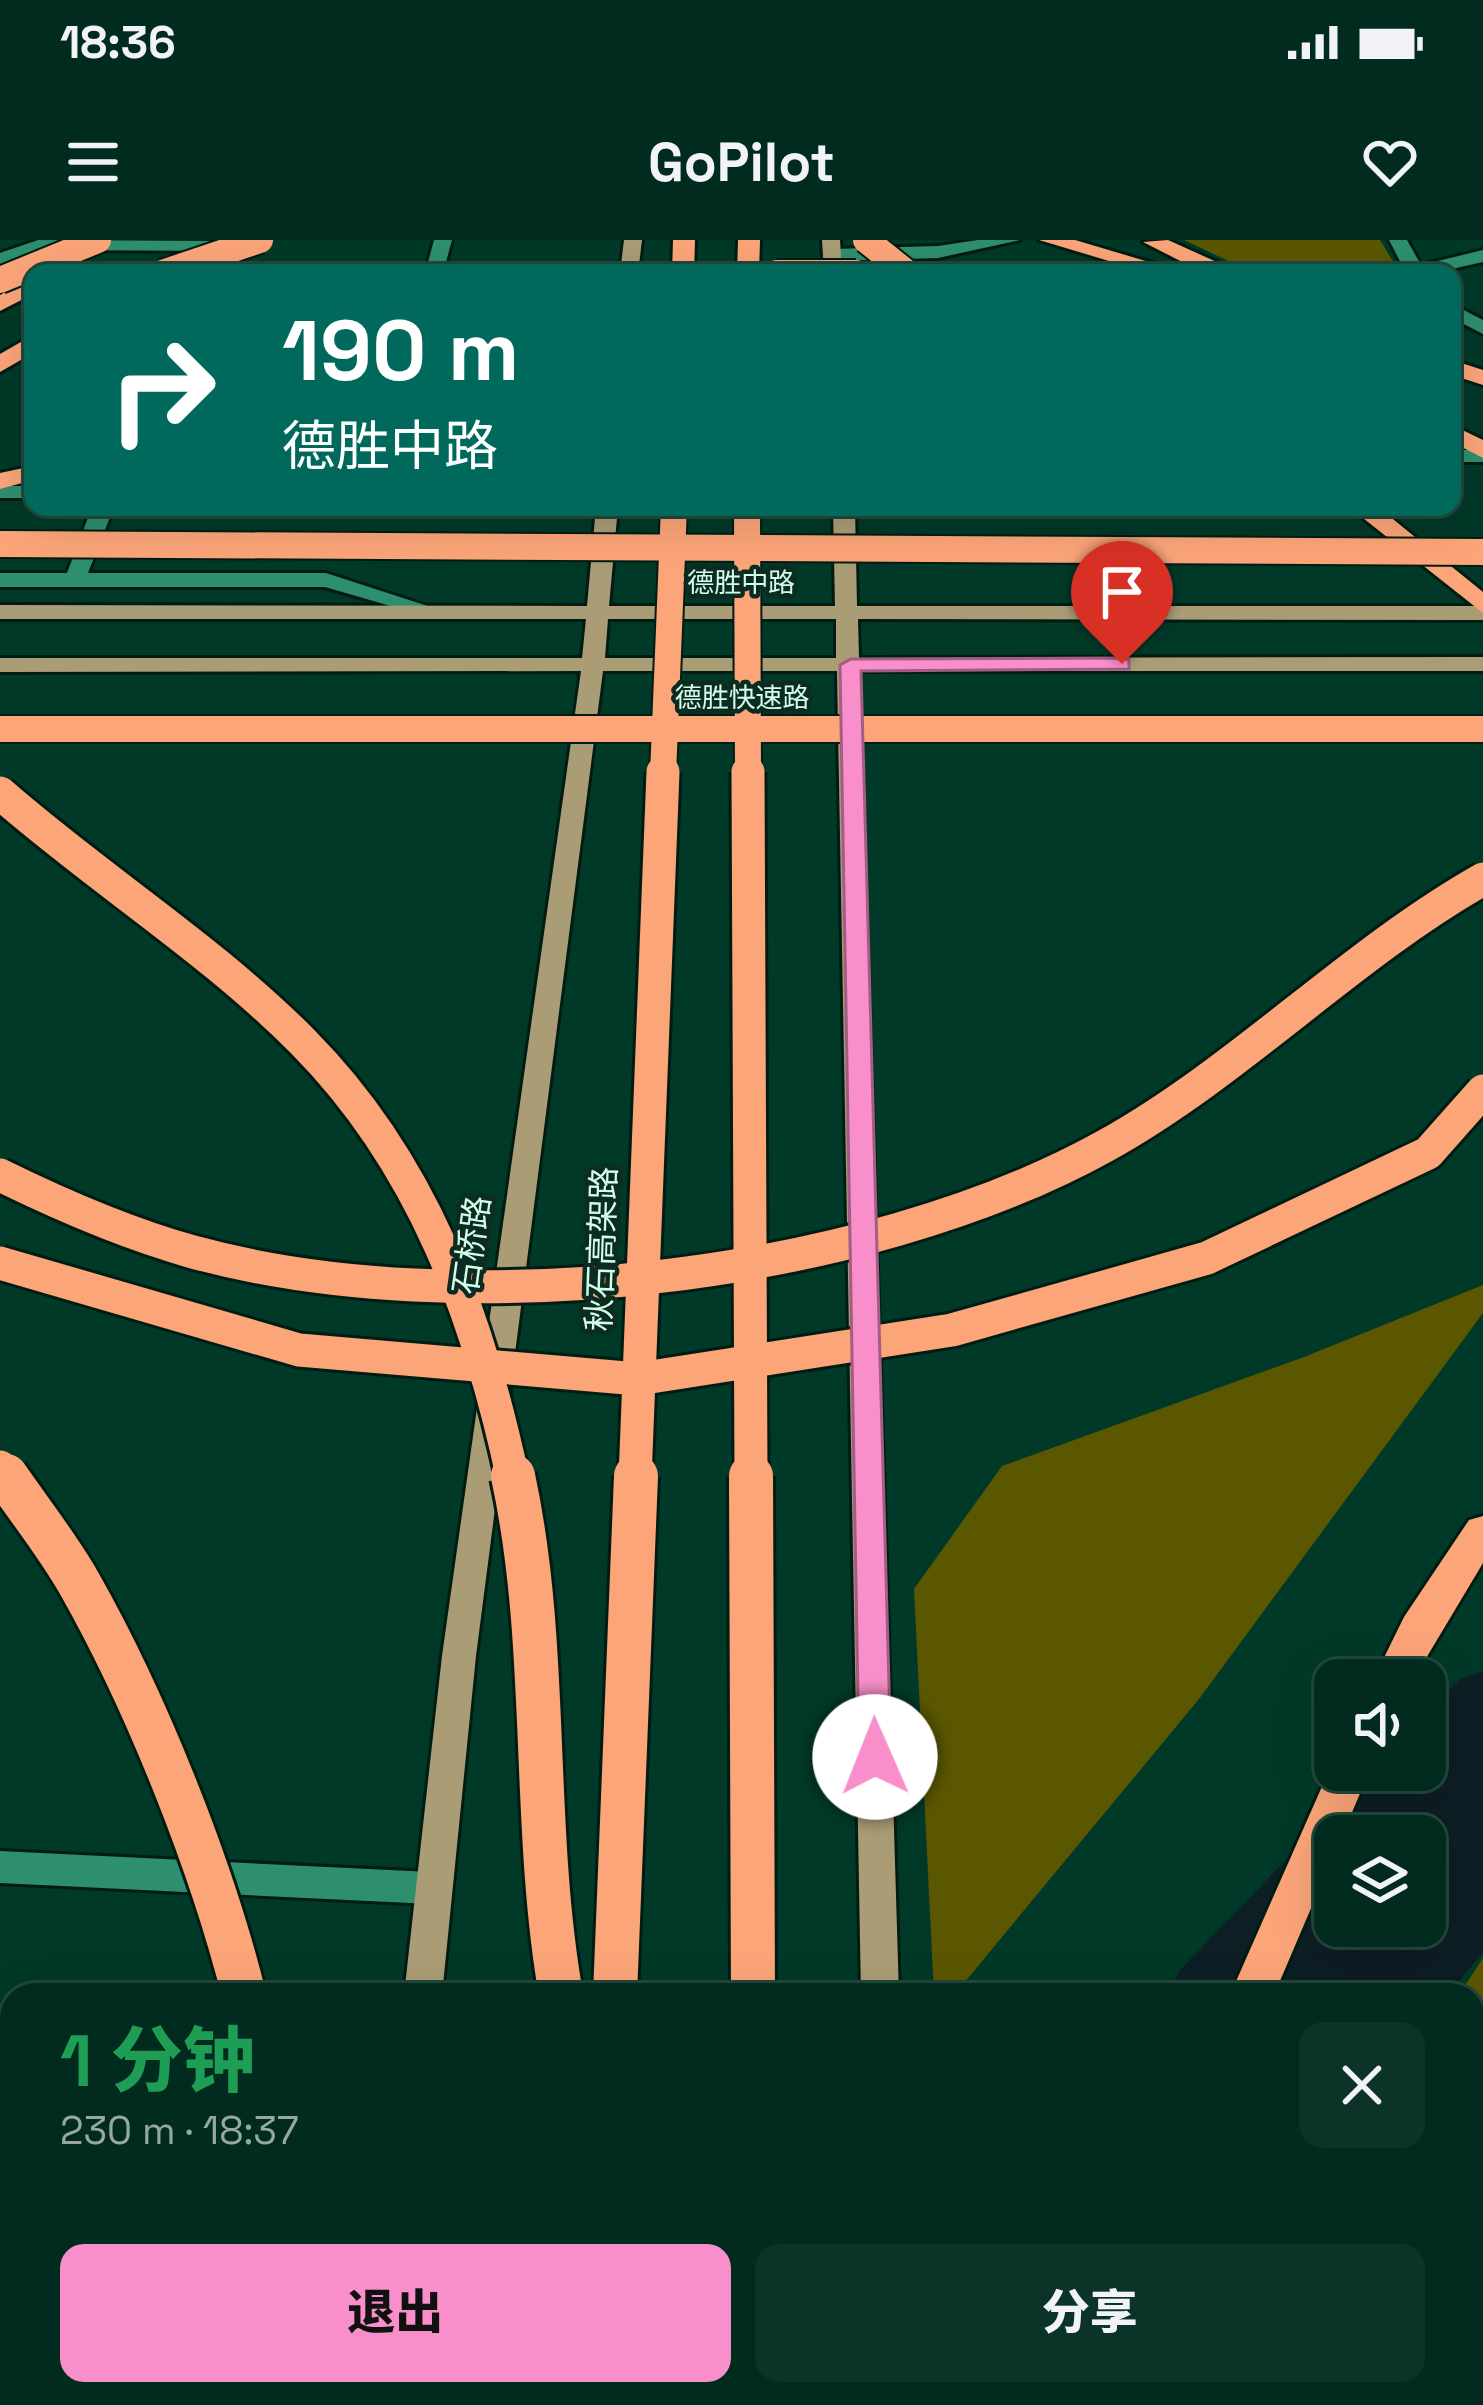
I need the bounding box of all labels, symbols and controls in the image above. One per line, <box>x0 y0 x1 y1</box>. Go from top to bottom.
text: 18:36 <box>60 14 176 71</box>
text: GoPilot <box>648 128 835 197</box>
icon: menu <box>60 129 126 195</box>
icon: heart <box>1357 129 1423 195</box>
text: 190 m <box>282 297 519 405</box>
icon: right <box>84 312 240 468</box>
text: 德胜中路 <box>282 412 498 481</box>
pin <box>1071 541 1173 664</box>
icon: arrive <box>1089 559 1155 625</box>
street label: 德胜中路 <box>687 565 795 600</box>
street label: 德胜快速路 <box>675 680 810 715</box>
street label: 秋石高架路 <box>578 1166 626 1332</box>
street label: 石桥路 <box>444 1193 500 1297</box>
map controls <box>1314 1659 1446 1947</box>
button: sound <box>1314 1659 1446 1791</box>
position arrow <box>812 1694 938 1820</box>
button: layers <box>1314 1815 1446 1947</box>
text: 1 分钟 <box>60 2015 255 2107</box>
button: close <box>1299 2022 1425 2148</box>
text: 230 m · 18:37 <box>60 2106 299 2155</box>
button: 退出 <box>60 2244 731 2382</box>
button: 分享 <box>755 2244 1425 2382</box>

